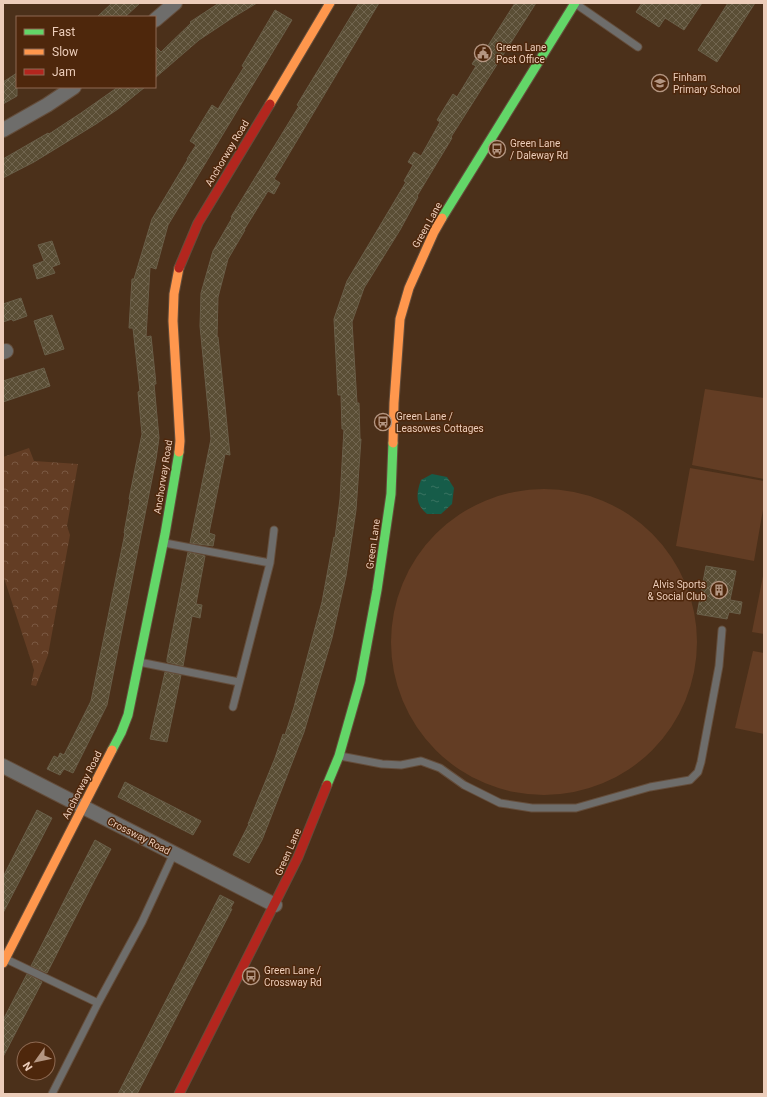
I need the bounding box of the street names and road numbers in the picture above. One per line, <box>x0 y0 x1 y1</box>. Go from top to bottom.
street label: Anchorway Road <box>203 118 251 188</box>
street label: Green Lane <box>410 200 444 250</box>
street label: Anchorway Road <box>152 439 174 515</box>
street label: Green Lane <box>364 518 382 570</box>
street label: Anchorway Road <box>60 749 104 821</box>
street label: Crossway Road <box>106 815 172 857</box>
street label: Green Lane <box>273 827 303 877</box>

